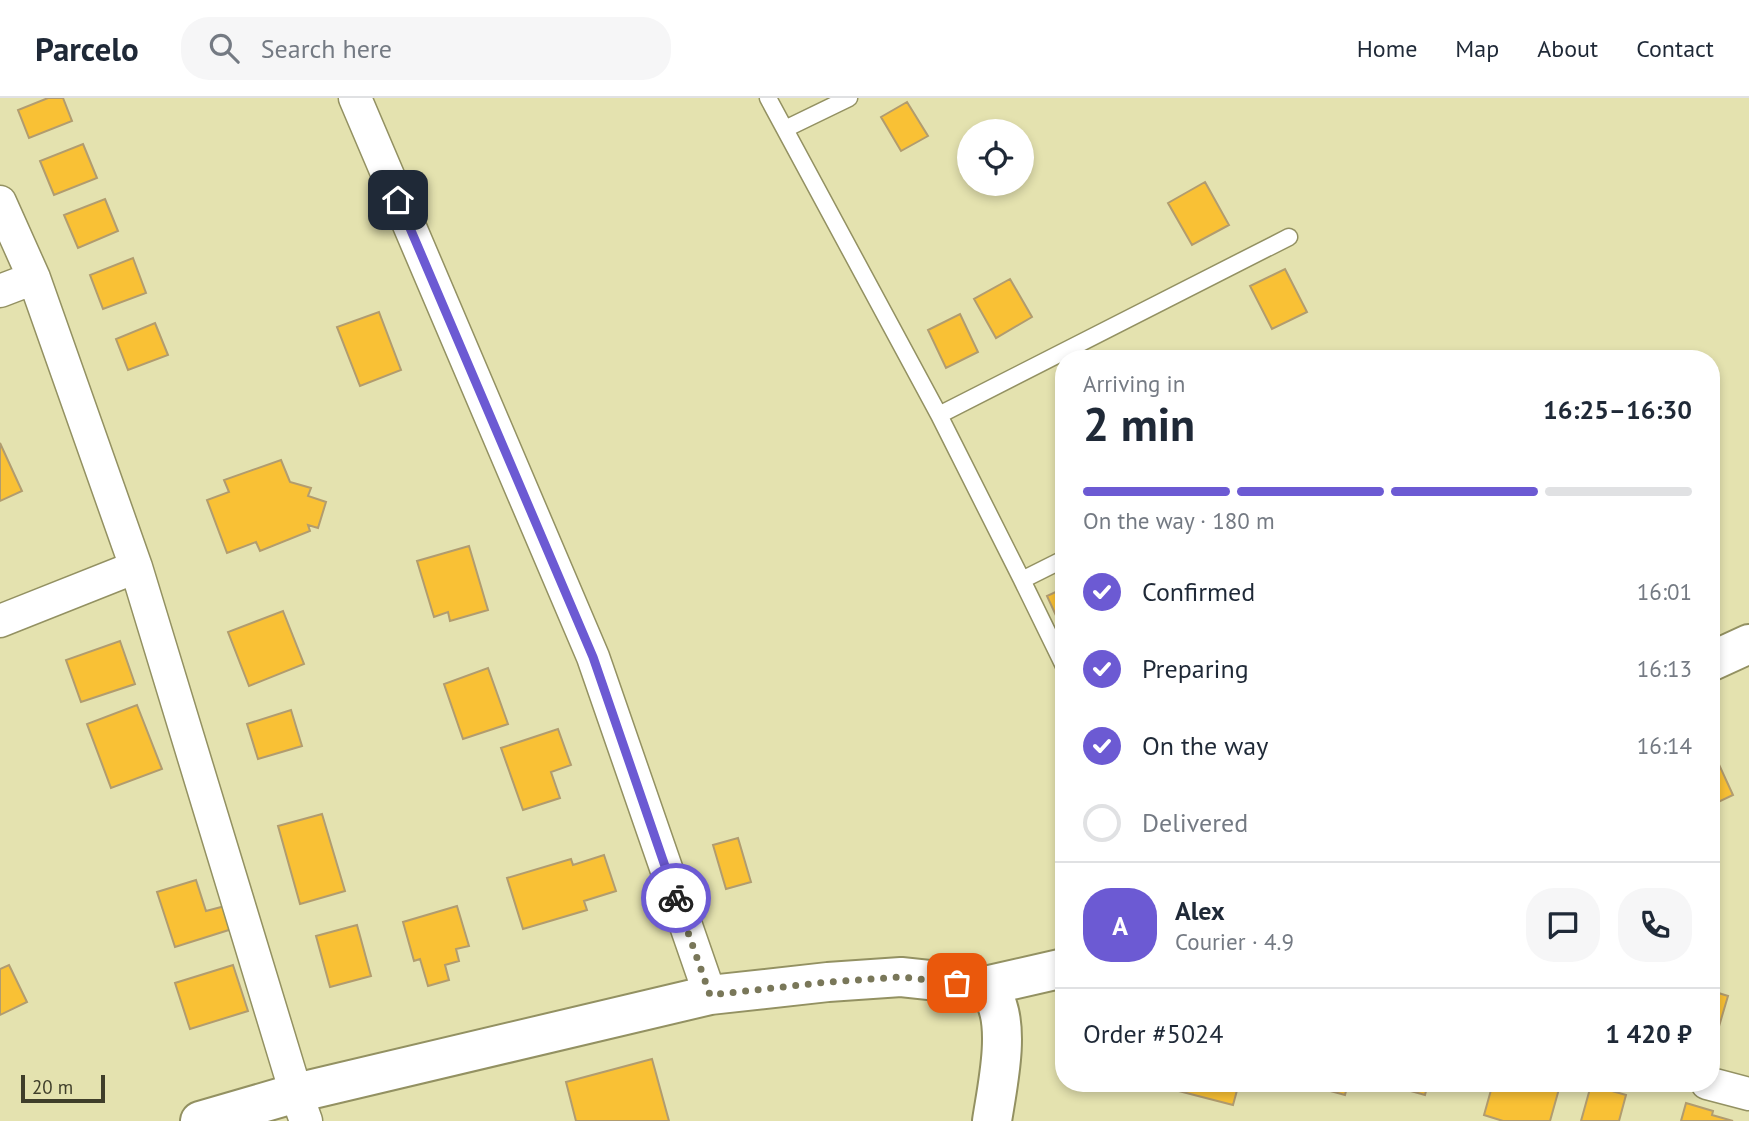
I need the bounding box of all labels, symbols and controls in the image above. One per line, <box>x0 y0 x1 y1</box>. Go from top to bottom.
search box <box>181 17 671 80</box>
text: Parcelo <box>35 27 139 70</box>
icon: search <box>205 29 243 67</box>
text: Search here <box>261 32 392 65</box>
text: Home <box>1357 33 1417 64</box>
text: Map <box>1455 33 1499 64</box>
text: About <box>1537 33 1598 64</box>
text: Contact <box>1636 33 1714 64</box>
map controls <box>957 119 1034 196</box>
button: locate <box>957 119 1034 196</box>
pin <box>368 170 428 230</box>
icon: home <box>379 181 417 219</box>
text: Arriving in <box>1083 369 1185 398</box>
text: 16:25–16:30 <box>1543 393 1692 426</box>
text: 2 min <box>1083 394 1195 454</box>
text: On the way · 180 m <box>1083 506 1275 535</box>
icon: check <box>1083 573 1121 611</box>
text: Confirmed <box>1142 575 1255 608</box>
text: 16:01 <box>1637 577 1692 606</box>
icon: check <box>1083 650 1121 688</box>
text: Preparing <box>1142 652 1249 685</box>
text: 16:13 <box>1637 654 1692 683</box>
icon: check <box>1083 727 1121 765</box>
text: On the way <box>1142 729 1268 762</box>
text: 16:14 <box>1637 731 1692 760</box>
text: Delivered <box>1142 806 1248 839</box>
courier <box>641 863 711 933</box>
icon: bike <box>657 879 695 917</box>
button: chat <box>1526 888 1600 962</box>
button: phone <box>1618 888 1692 962</box>
text: Alex <box>1175 894 1225 927</box>
text: A <box>1112 909 1128 942</box>
text: Courier · 4.9 <box>1175 927 1294 956</box>
pin <box>927 953 987 1013</box>
icon: bag <box>938 964 976 1002</box>
text: Order #5024 <box>1083 1017 1223 1050</box>
text: 1 420 ₽ <box>1605 1017 1692 1050</box>
scale bar <box>21 1072 105 1104</box>
text: 20 m <box>32 1075 73 1099</box>

